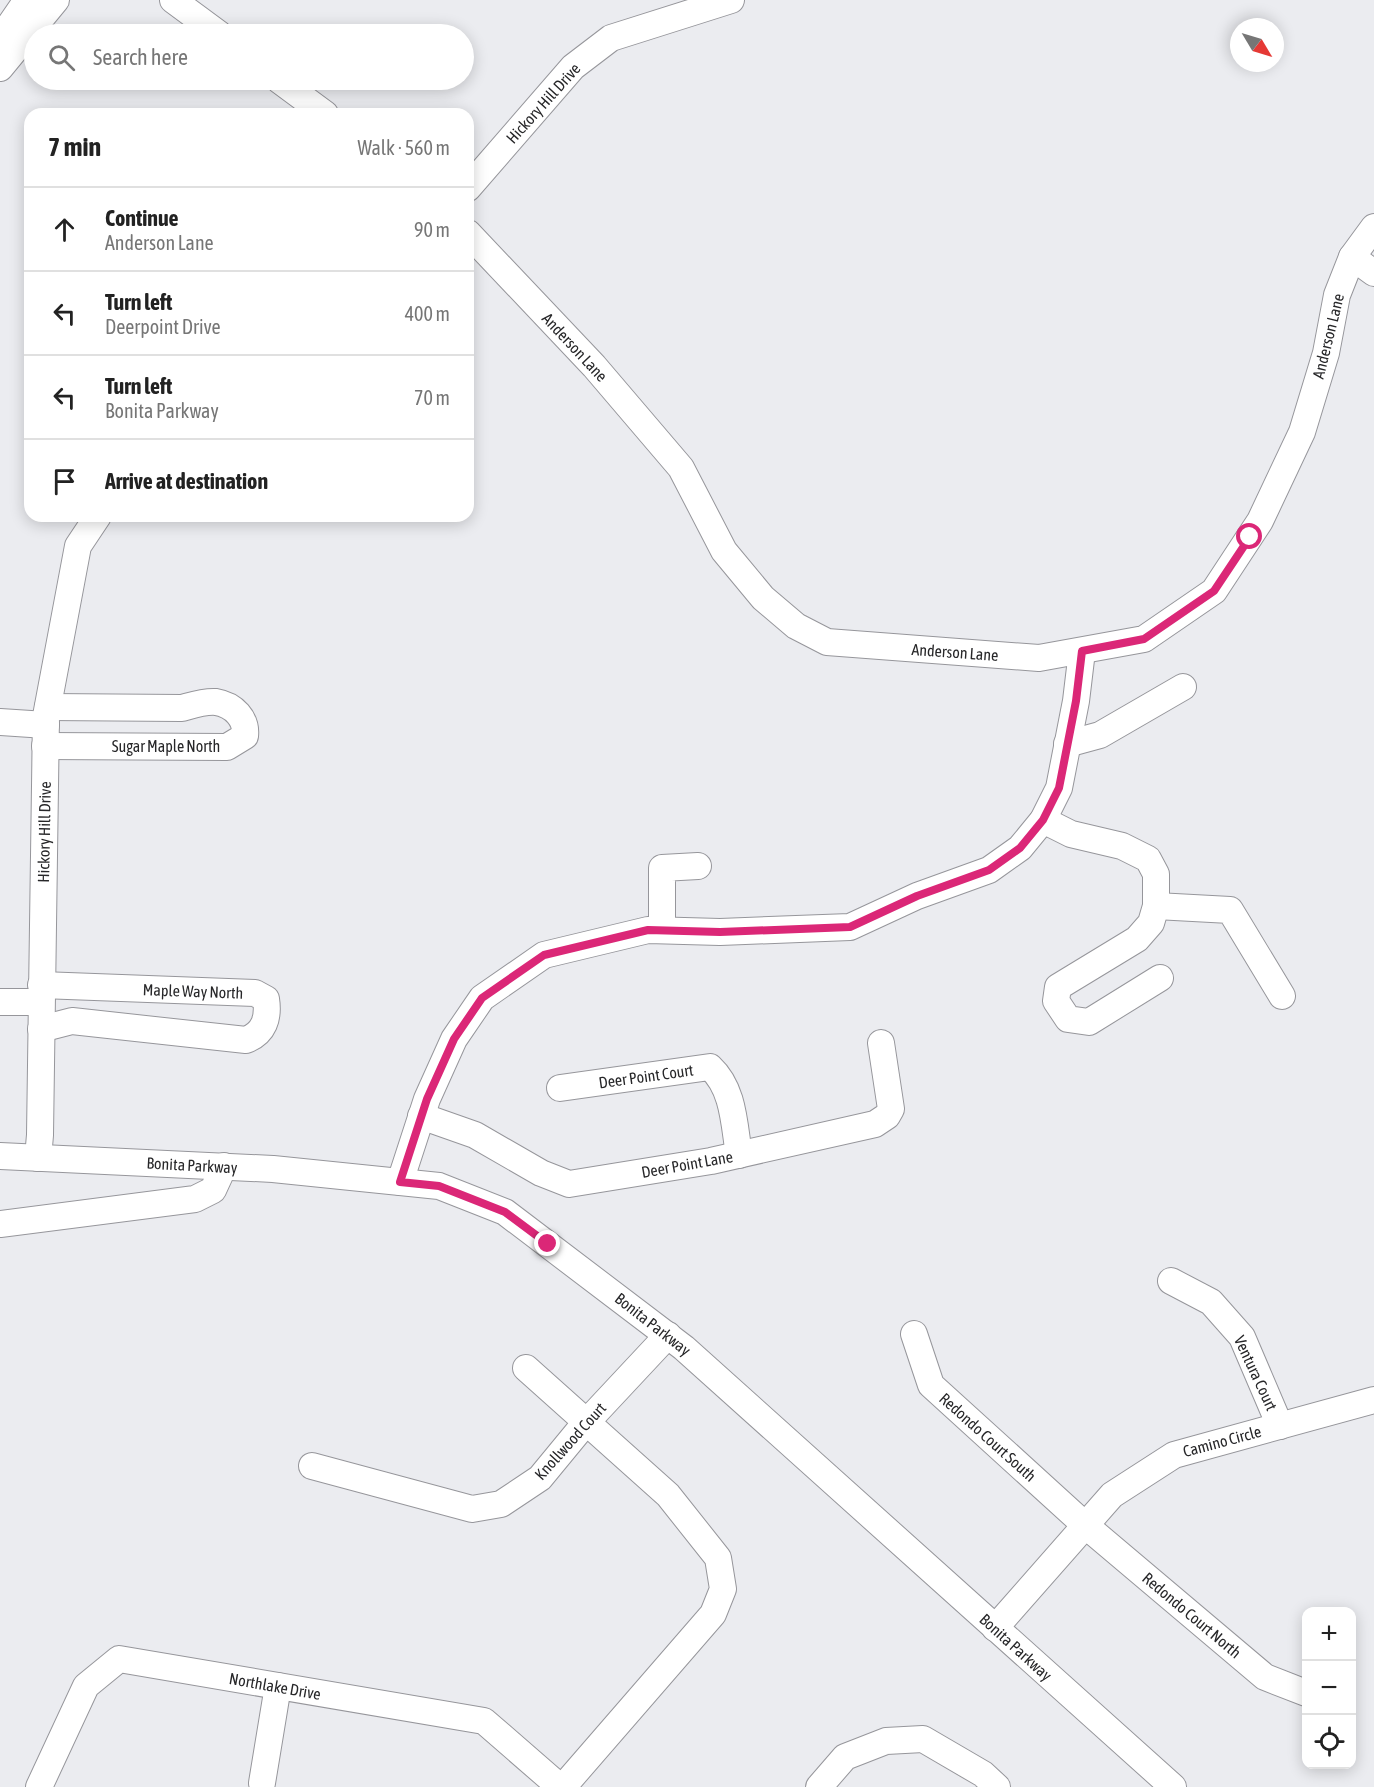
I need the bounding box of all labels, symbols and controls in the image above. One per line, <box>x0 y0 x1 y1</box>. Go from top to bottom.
north arrow <box>1230 18 1284 72</box>
search box <box>24 24 474 90</box>
icon: search <box>45 41 78 74</box>
text: Search here <box>93 44 188 70</box>
street label: Hickory Hill Drive <box>502 59 584 147</box>
text: 7 min <box>48 132 101 162</box>
text: Walk · 560 m <box>358 136 450 159</box>
text: Continue <box>105 205 179 231</box>
icon: ahead <box>48 213 81 246</box>
text: 90 m <box>414 218 450 241</box>
text: Anderson Lane <box>105 231 214 254</box>
text: Turn left <box>105 289 172 315</box>
street label: Anderson Lane <box>1309 292 1347 380</box>
icon: left <box>48 297 81 330</box>
text: 400 m <box>405 302 450 325</box>
street label: Anderson Lane <box>539 309 611 385</box>
text: Deerpoint Drive <box>105 315 221 338</box>
text: Turn left <box>105 373 172 399</box>
icon: left <box>48 381 81 414</box>
text: 70 m <box>414 386 450 409</box>
text: Bonita Parkway <box>105 399 219 422</box>
icon: arrive <box>48 465 81 498</box>
text: Arrive at destination <box>105 468 268 494</box>
route start <box>1236 523 1262 549</box>
street label: Anderson Lane <box>911 640 999 664</box>
street label: Sugar Maple North <box>112 737 220 756</box>
street label: Hickory Hill Drive <box>34 781 55 883</box>
street label: Maple Way North <box>142 980 244 1003</box>
street label: Deer Point Court <box>598 1060 695 1092</box>
street label: Deer Point Lane <box>640 1147 734 1181</box>
street label: Bonita Parkway <box>146 1154 238 1177</box>
route end <box>534 1230 560 1256</box>
street label: Bonita Parkway <box>611 1289 695 1360</box>
street label: Ventura Court <box>1231 1333 1281 1414</box>
street label: Redondo Court South <box>936 1389 1040 1485</box>
street label: Knollwood Court <box>531 1399 609 1483</box>
street label: Camino Circle <box>1181 1422 1263 1460</box>
street label: Redondo Court North <box>1139 1569 1245 1661</box>
map controls <box>1302 1607 1356 1769</box>
button: + <box>1302 1607 1356 1661</box>
street label: Bonita Parkway <box>976 1610 1056 1685</box>
button: − <box>1302 1661 1356 1715</box>
street label: Northlake Drive <box>228 1669 322 1703</box>
button: locate <box>1302 1715 1356 1769</box>

